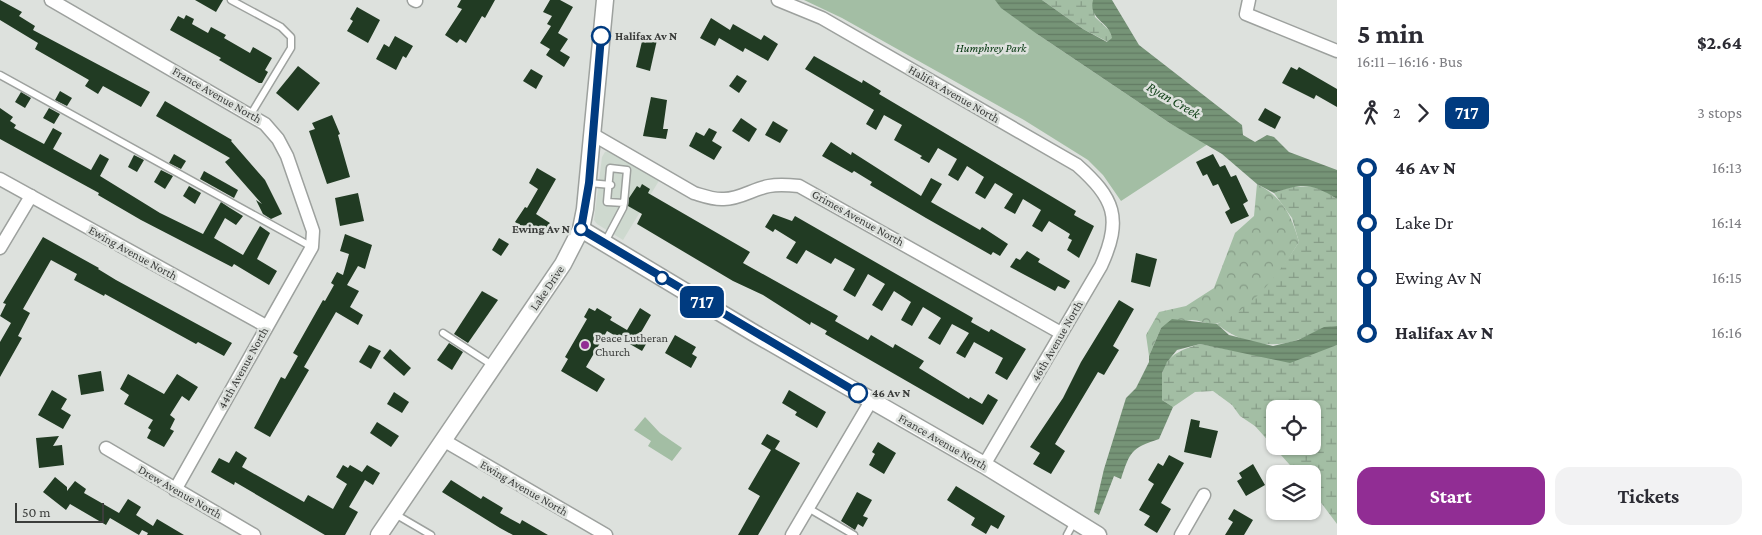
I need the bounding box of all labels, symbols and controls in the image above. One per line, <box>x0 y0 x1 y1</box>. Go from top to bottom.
text: 5 min <box>1357 18 1424 49</box>
marker: Halifax Av N <box>591 26 611 46</box>
place label: Halifax Av N <box>615 29 677 43</box>
text: $2.64 <box>1697 32 1742 53</box>
park label: Humphrey Park <box>956 41 1027 55</box>
text: 16:11 – 16:16 · Bus <box>1357 53 1462 70</box>
street label: Halifax Avenue North <box>906 62 1002 126</box>
street label: France Avenue North <box>170 64 264 126</box>
water label: Ryan Creek <box>1144 78 1204 122</box>
icon: walk <box>1357 99 1385 127</box>
icon: forward <box>1409 99 1437 127</box>
text: 717 <box>1455 103 1479 123</box>
text: 2 <box>1393 104 1401 121</box>
text: 3 stops <box>1697 104 1742 121</box>
text: 46 Av N <box>1395 157 1456 178</box>
text: 16:13 <box>1712 159 1742 176</box>
street label: Grimes Avenue North <box>810 187 907 249</box>
text: Lake Dr <box>1395 212 1454 233</box>
text: 16:14 <box>1711 214 1742 231</box>
place label: Ewing Av N <box>512 222 570 236</box>
marker: Ewing Av N <box>574 222 588 236</box>
street label: Ewing Avenue North <box>86 223 180 283</box>
street label: Lake Drive <box>527 263 567 313</box>
text: Ewing Av N <box>1395 267 1482 288</box>
text: 16:15 <box>1712 269 1742 286</box>
unlabelled marker <box>655 271 669 285</box>
line badge: 717 <box>673 286 731 318</box>
text: 717 <box>690 292 714 312</box>
street label: 46th Avenue North <box>1028 298 1086 384</box>
text: Halifax Av N <box>1395 322 1494 343</box>
street label: 44th Avenue North <box>215 324 271 411</box>
text: 16:16 <box>1711 324 1742 341</box>
place label: Peace Lutheran Church <box>595 331 669 359</box>
marker: Peace Lutheran Church <box>579 339 591 351</box>
marker: 46 Av N <box>848 383 868 403</box>
place label: 46 Av N <box>872 386 910 400</box>
map controls <box>1266 400 1321 520</box>
button: locate <box>1266 400 1321 455</box>
street label: France Avenue North <box>896 411 990 473</box>
street label: Ewing Avenue North <box>478 457 571 519</box>
street label: Drew Avenue North <box>136 462 225 522</box>
button: layers <box>1266 465 1321 520</box>
button: Start <box>1357 467 1545 525</box>
button: Tickets <box>1555 467 1742 525</box>
scale bar <box>15 500 104 523</box>
text: 50 m <box>22 504 50 520</box>

